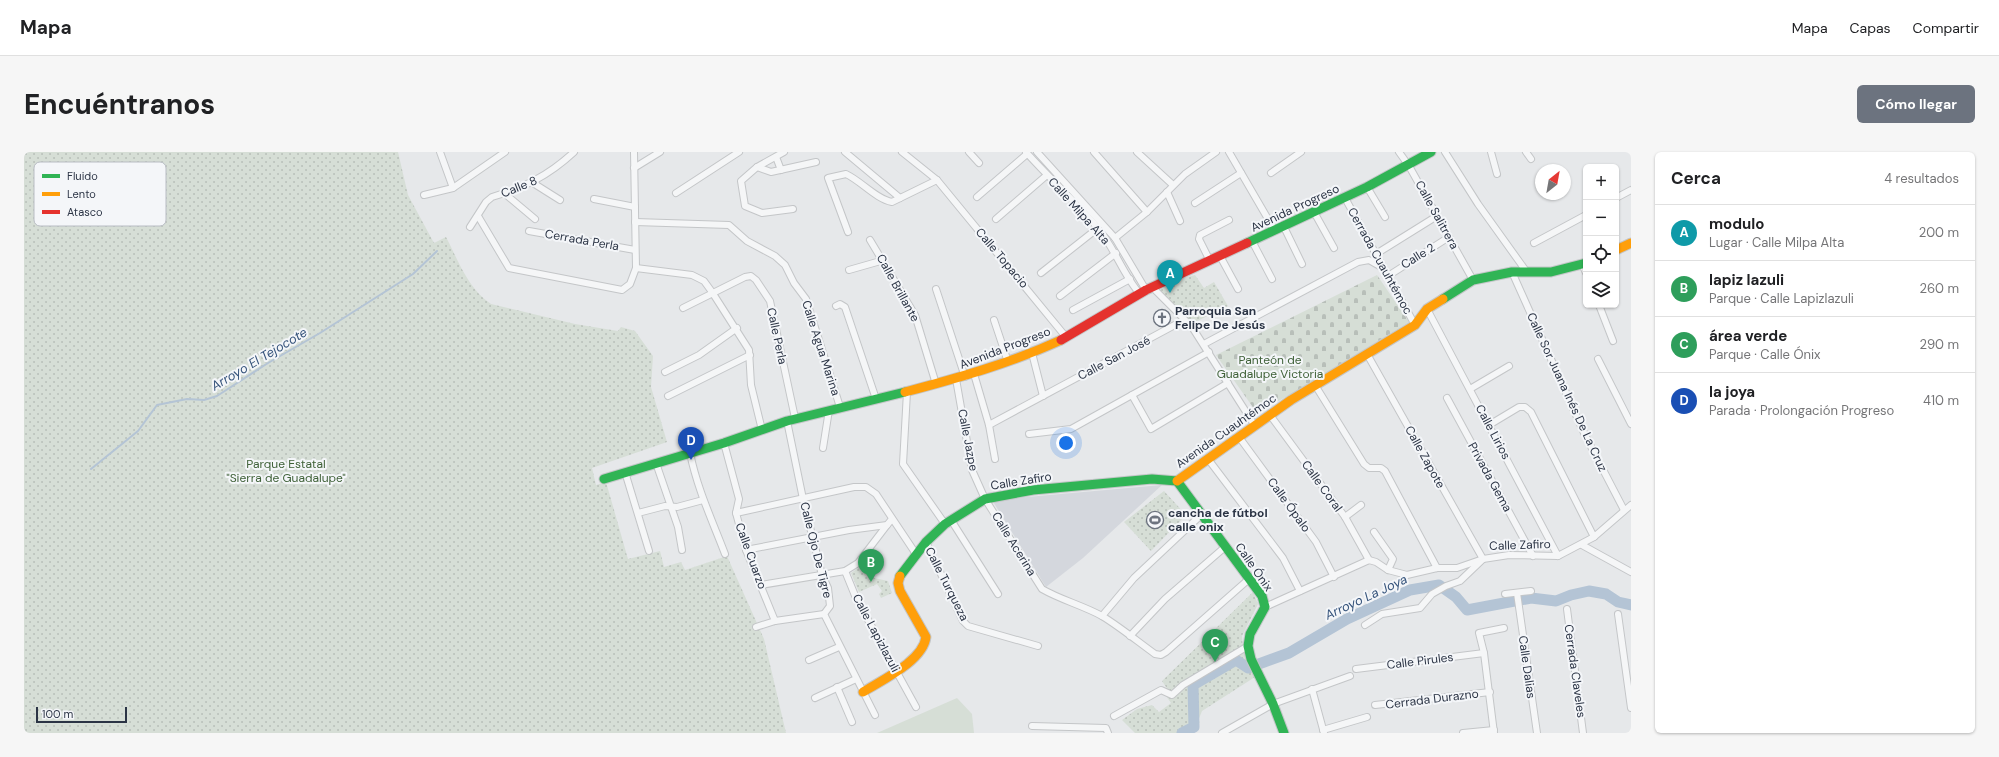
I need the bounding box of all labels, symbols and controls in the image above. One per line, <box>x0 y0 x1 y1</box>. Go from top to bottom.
text: Mapa <box>20 15 72 40</box>
text: Mapa <box>1792 19 1828 37</box>
text: Capas <box>1850 19 1891 37</box>
text: Compartir <box>1913 19 1979 37</box>
button: Cómo llegar <box>1857 85 1975 123</box>
text: Encuéntranos <box>24 86 215 123</box>
legend <box>34 162 166 226</box>
north arrow <box>1535 164 1571 200</box>
map controls <box>1583 164 1619 308</box>
button: + <box>1583 164 1619 200</box>
text: Cerca <box>1671 167 1721 189</box>
text: Fluido <box>67 169 98 183</box>
text: 4 resultados <box>1884 170 1959 187</box>
street label: Calle 8 <box>498 173 540 201</box>
street label: Calle Milpa Alta <box>1045 174 1113 248</box>
street label: Calle Salitrera <box>1412 178 1462 252</box>
street label: Avenida Progreso <box>1248 180 1342 236</box>
text: Lento <box>67 187 96 201</box>
button: − <box>1583 200 1619 236</box>
text: Atasco <box>67 205 102 219</box>
street label: Cerrada Cuauhtémoc <box>1344 205 1416 317</box>
text: modulo <box>1709 214 1765 234</box>
street label: Calle Topacio <box>972 224 1032 292</box>
text: A <box>1679 224 1689 241</box>
text: 200 m <box>1919 224 1959 241</box>
street label: Cerrada Perla <box>544 226 620 254</box>
text: Lugar · Calle Milpa Alta <box>1709 234 1844 251</box>
button: locate <box>1583 236 1619 272</box>
street label: Calle 2 <box>1398 239 1438 273</box>
street label: Calle Brillante <box>873 251 923 325</box>
pin: A <box>1157 260 1183 293</box>
text: lapiz lazuli <box>1709 270 1784 290</box>
button: layers <box>1583 272 1619 308</box>
text: B <box>1680 280 1688 297</box>
text: 260 m <box>1919 280 1959 297</box>
text: Parque · Calle Lapizlazuli <box>1709 290 1854 307</box>
street label: Calle Agua Marina <box>798 298 844 398</box>
place label: Parroquia San Felipe De Jesús <box>1175 303 1265 333</box>
street label: Calle Perla <box>763 306 791 366</box>
church icon: Parroquia San Felipe De Jesús <box>1152 308 1172 328</box>
street label: Calle Sor Juana Inés De La Cruz <box>1523 310 1611 474</box>
street label: Avenida Progreso <box>957 323 1053 373</box>
water label: Arroyo El Tejocote <box>207 324 310 395</box>
text: área verde <box>1709 326 1787 346</box>
street label: Calle San José <box>1075 332 1153 384</box>
text: C <box>1679 336 1689 353</box>
text: 290 m <box>1920 336 1959 353</box>
text: Parque · Calle Ónix <box>1709 346 1820 363</box>
park label: Panteón de Guadalupe Victoria <box>1217 352 1323 382</box>
text: la joya <box>1709 382 1755 402</box>
street label: Avenida Cuauhtémoc <box>1173 390 1279 472</box>
text: D <box>1679 392 1689 409</box>
text: 410 m <box>1923 392 1959 409</box>
street label: Calle Lirios <box>1472 402 1514 462</box>
text: Parada · Prolongación Progreso <box>1709 402 1894 419</box>
street label: Calle Jazpe <box>954 408 982 473</box>
street label: Calle Zapote <box>1401 423 1449 491</box>
pin: D <box>678 427 704 460</box>
your location <box>1056 433 1076 453</box>
street label: Privada Gema <box>1464 439 1516 515</box>
park label: Parque Estatal "Sierra de Guadalupe" <box>226 456 346 486</box>
street label: Calle Coral <box>1298 457 1346 515</box>
street label: Calle Zafiro <box>989 468 1053 494</box>
street label: Calle Ópalo <box>1264 475 1314 535</box>
street label: Calle Ojo De Tigre <box>796 500 836 600</box>
place label: cancha de fútbol calle onix <box>1168 505 1268 535</box>
street label: Calle Acerina <box>988 509 1040 579</box>
sports icon: cancha de fútbol calle onix <box>1145 510 1165 530</box>
street label: Calle Cuarzo <box>732 521 770 591</box>
street label: Calle Zafiro <box>1489 536 1551 554</box>
street label: Calle Ónix <box>1232 540 1276 594</box>
street label: Calle Turqueza <box>921 544 973 624</box>
pin: B <box>858 549 884 582</box>
water label: Arroyo La Joya <box>1321 570 1410 624</box>
street label: Calle Lapizlazuli <box>849 591 903 675</box>
street label: Cerrada Claveles <box>1561 623 1589 719</box>
pin: C <box>1202 629 1228 662</box>
street label: Calle Dalias <box>1515 634 1539 700</box>
street label: Calle Pirules <box>1386 649 1454 673</box>
street label: Cerrada Durazno <box>1385 685 1479 713</box>
scale bar <box>36 705 127 724</box>
text: 100 m <box>42 707 73 721</box>

